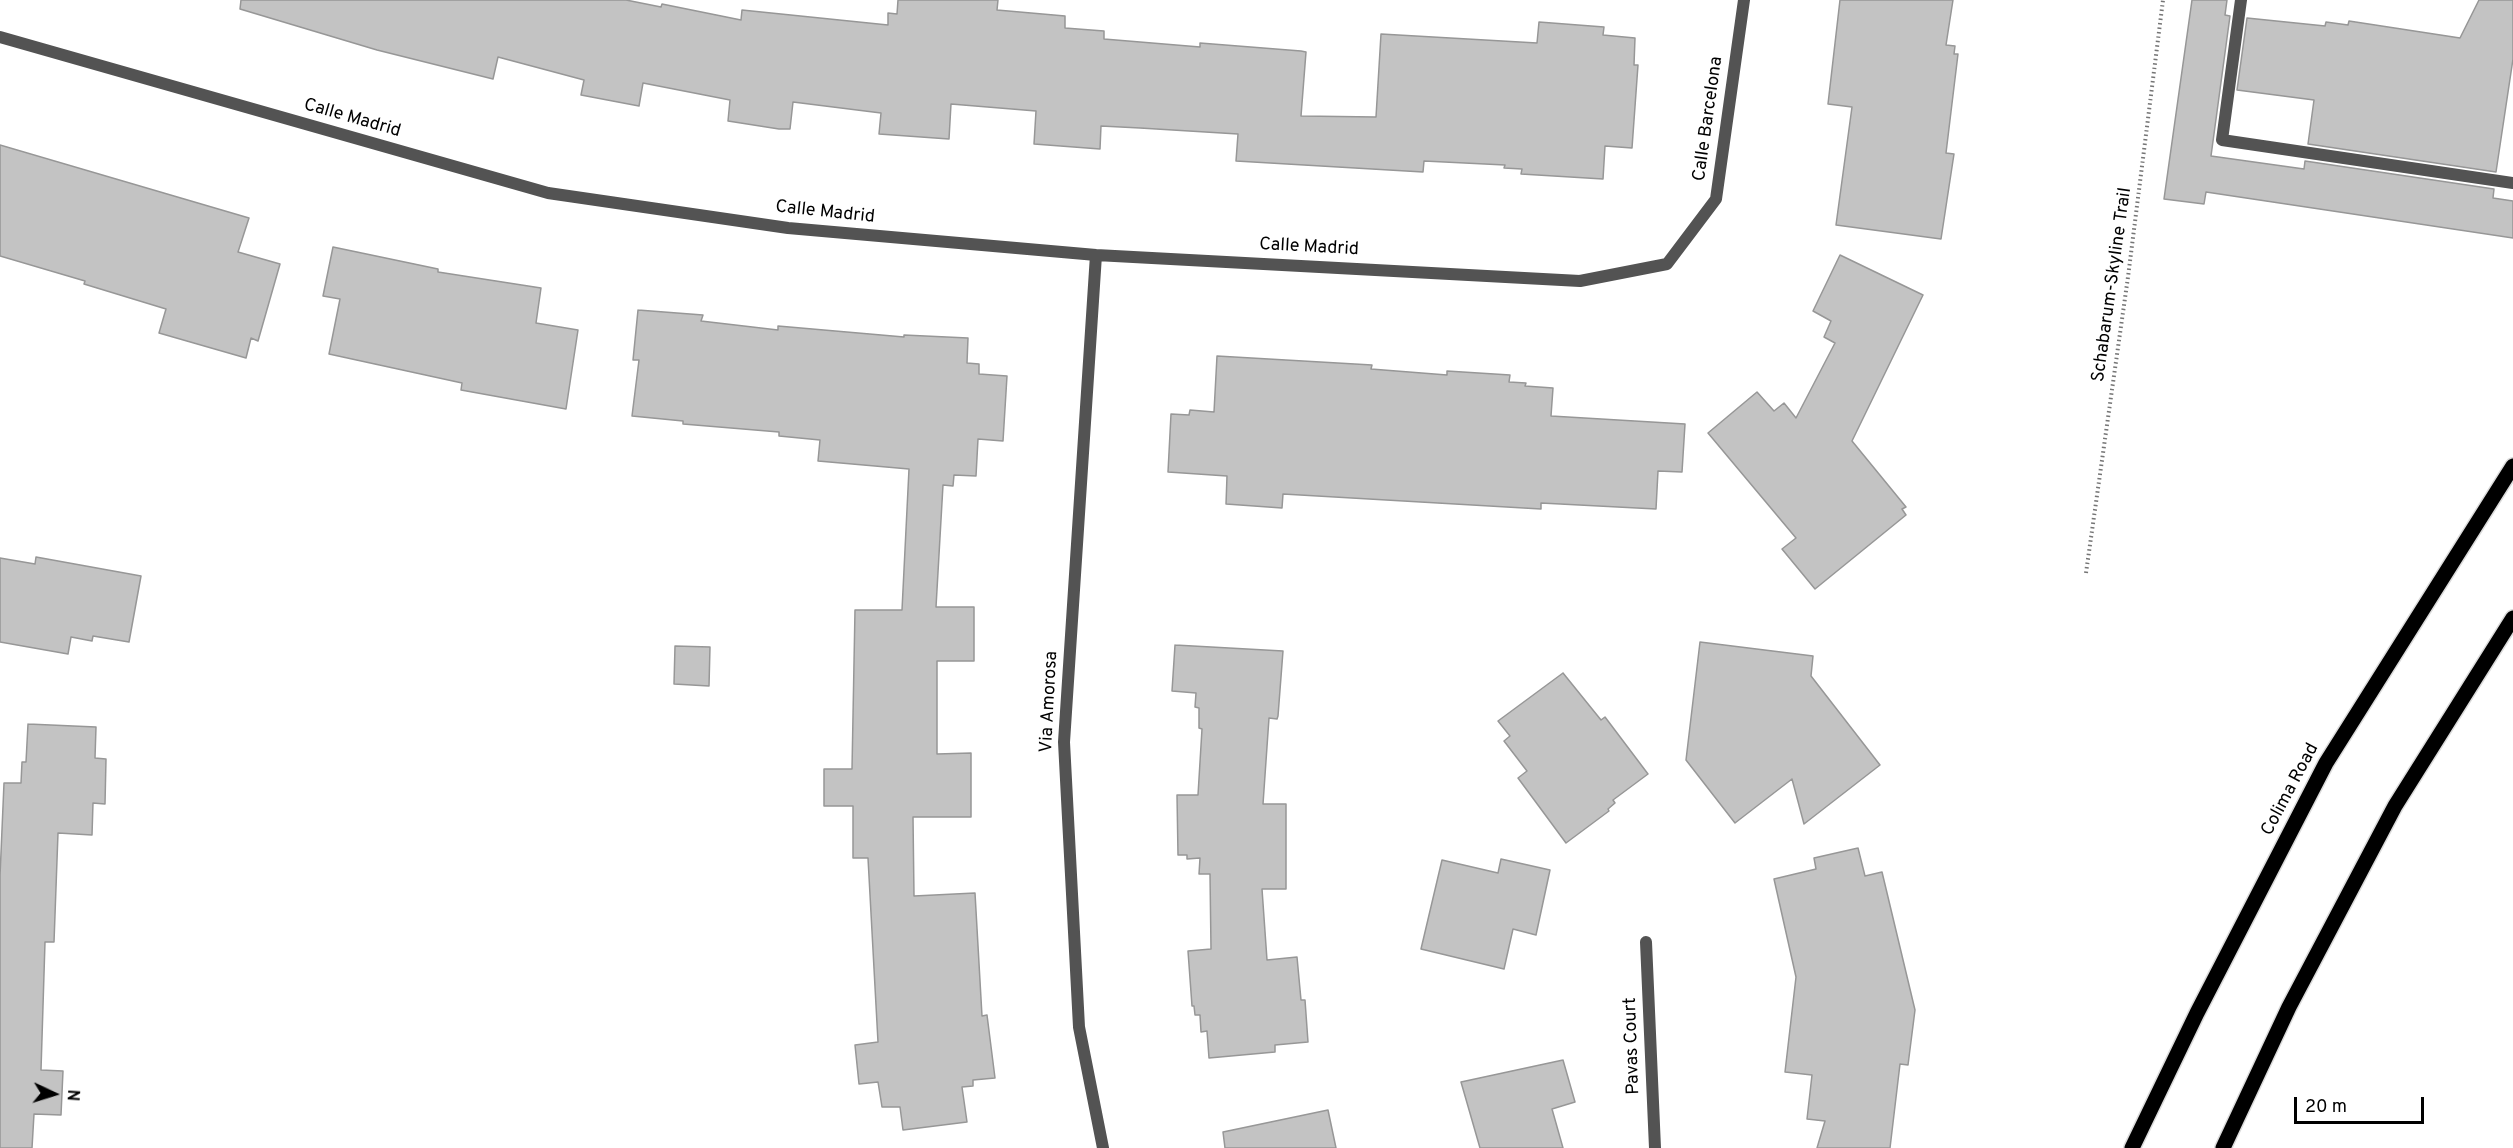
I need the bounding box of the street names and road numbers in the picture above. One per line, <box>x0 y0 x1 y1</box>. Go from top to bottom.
street label: Calle Barcelona <box>1690 55 1728 183</box>
street label: Calle Madrid <box>301 95 403 143</box>
street label: Schabarum-Skyline Trail <box>2089 186 2137 384</box>
street label: Calle Madrid <box>774 197 876 229</box>
street label: Calle Madrid <box>1259 235 1359 261</box>
street label: Via Amorosa <box>1037 651 1063 753</box>
street label: Colima Road <box>2258 740 2324 840</box>
street label: Pavas Court <box>1621 997 1645 1095</box>

